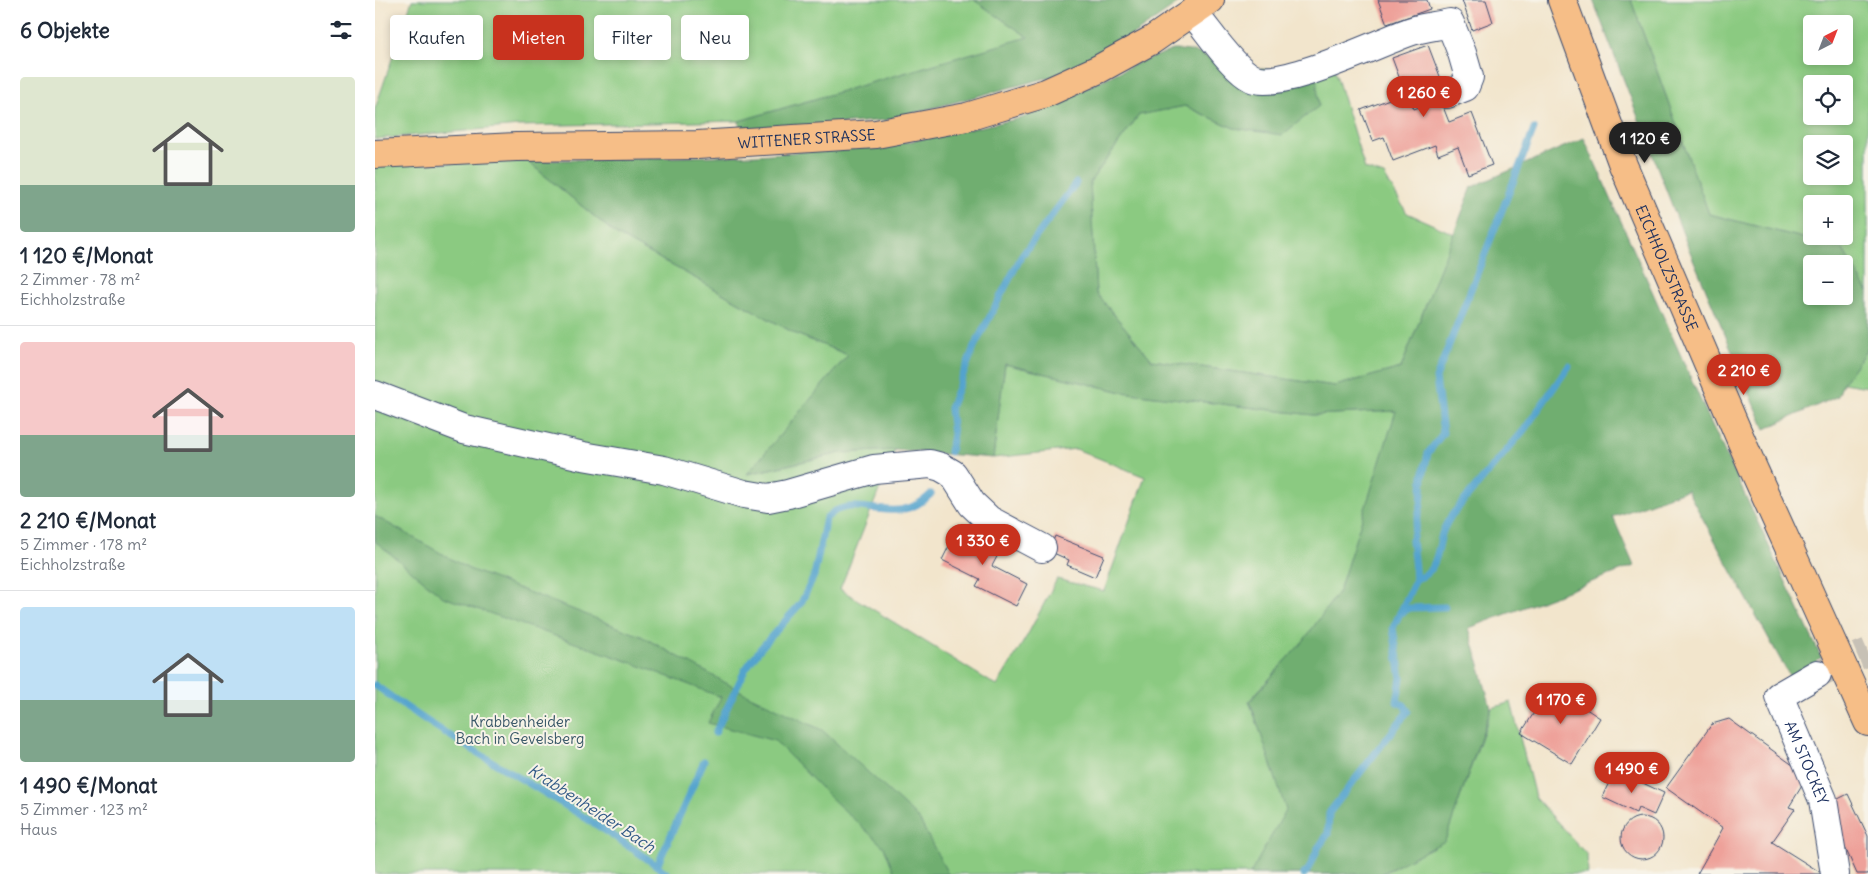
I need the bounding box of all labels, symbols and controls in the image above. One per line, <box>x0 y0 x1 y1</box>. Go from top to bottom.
chip: Kaufen <box>390 15 483 60</box>
chip: Mieten <box>493 15 584 60</box>
chip: Filter <box>594 15 671 60</box>
chip: Neu <box>681 15 749 60</box>
north arrow <box>1803 15 1853 65</box>
map controls <box>1803 15 1853 305</box>
icon: filters <box>327 16 355 44</box>
text: 6 Objekte <box>20 17 110 44</box>
button: locate <box>1803 75 1853 125</box>
pin: 1 260 € <box>1378 76 1470 118</box>
text: 1 260 € <box>1398 82 1450 102</box>
icon: home <box>143 109 233 199</box>
pin: 1 120 € <box>1599 121 1691 164</box>
street label: WITTENER STRASSE <box>737 125 876 152</box>
text: 1 120 € <box>1620 128 1670 148</box>
button: layers <box>1803 135 1853 185</box>
button: + <box>1803 195 1853 245</box>
street label: EICHHOLZSTRASSE <box>1632 202 1703 334</box>
text: 1 120 €/Monat <box>20 242 153 269</box>
button: − <box>1803 255 1853 305</box>
text: 2 Zimmer · 78 m² <box>20 269 141 289</box>
text: Eichholzstraße <box>20 289 125 309</box>
pin: 2 210 € <box>1698 354 1790 396</box>
text: 2 210 € <box>1718 360 1770 380</box>
icon: home <box>143 375 233 465</box>
text: 2 210 €/Monat <box>20 507 156 534</box>
pin: 1 330 € <box>937 524 1029 566</box>
text: 1 330 € <box>957 530 1009 550</box>
text: 5 Zimmer · 178 m² <box>20 534 147 554</box>
text: Eichholzstraße <box>20 554 125 574</box>
icon: home <box>143 640 233 730</box>
pin: 1 170 € <box>1515 682 1607 725</box>
text: 1 170 € <box>1537 689 1585 709</box>
park label: Krabbenheider Bach in Gevelsberg <box>456 712 584 748</box>
street label: AM STOCKEY <box>1781 718 1833 808</box>
pin: 1 490 € <box>1586 752 1678 794</box>
text: 1 490 € <box>1605 758 1659 778</box>
water label: Krabbenheider Bach <box>525 759 660 857</box>
text: 1 490 €/Monat <box>20 772 157 799</box>
text: 5 Zimmer · 123 m² <box>20 799 148 819</box>
text: Haus <box>20 819 57 839</box>

